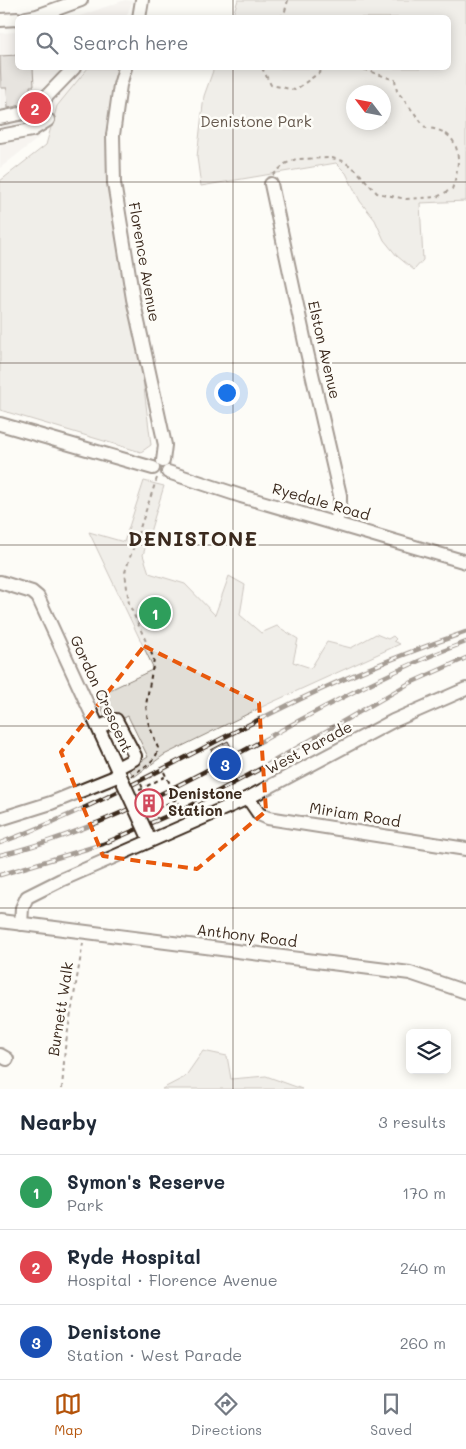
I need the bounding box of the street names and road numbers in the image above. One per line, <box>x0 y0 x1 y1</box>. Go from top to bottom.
street label: Florence Avenue <box>125 201 165 323</box>
street label: Elston Avenue <box>304 299 346 401</box>
street label: Ryedale Road <box>270 478 372 525</box>
street label: Gordon Crescent <box>66 632 138 755</box>
street label: West Parade <box>262 716 355 778</box>
street label: Miriam Road <box>308 797 402 831</box>
street label: Anthony Road <box>196 919 298 951</box>
street label: Burnett Walk <box>43 960 77 1057</box>

